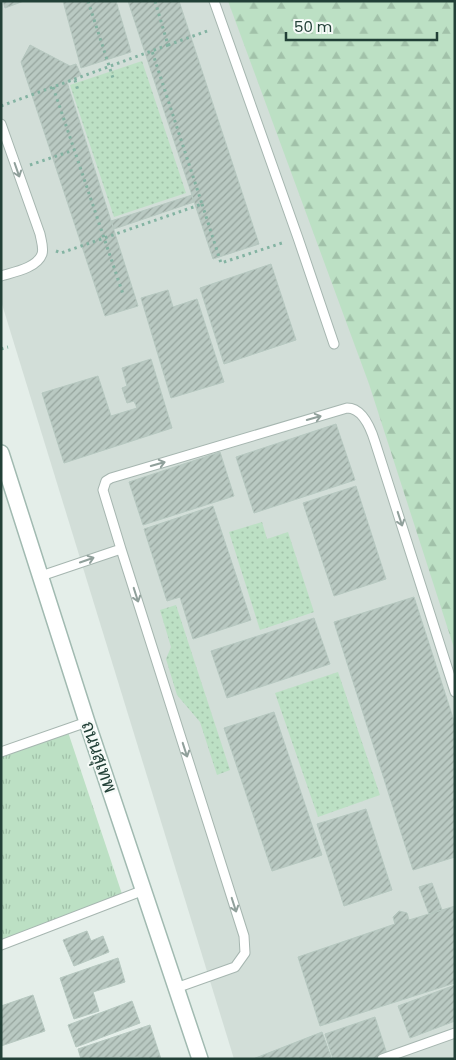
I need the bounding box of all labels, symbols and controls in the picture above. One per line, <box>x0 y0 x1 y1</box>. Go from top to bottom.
scale bar <box>286 10 437 42</box>
text: 50 m <box>294 16 332 37</box>
one-way arrow <box>13 161 23 177</box>
one-way arrow <box>305 412 321 422</box>
one-way arrow <box>150 458 166 468</box>
one-way arrow <box>395 511 405 527</box>
one-way arrow <box>79 555 95 565</box>
one-way arrow <box>131 587 141 603</box>
street label: ถนนสุเทพ <box>76 718 123 796</box>
one-way arrow <box>181 742 190 758</box>
one-way arrow <box>230 897 240 913</box>

